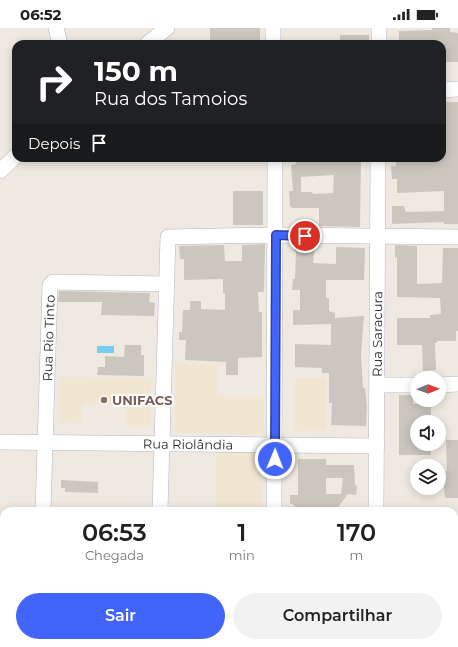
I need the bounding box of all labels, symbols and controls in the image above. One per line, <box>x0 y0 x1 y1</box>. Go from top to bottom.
text: 06:52 <box>20 5 61 24</box>
text: 150 m <box>94 54 178 88</box>
icon: right <box>28 56 80 108</box>
text: Rua dos Tamoios <box>94 88 247 110</box>
icon: arrive <box>88 132 110 154</box>
text: Depois <box>28 134 80 153</box>
pin <box>288 219 322 253</box>
icon: arrive <box>294 225 316 247</box>
street label: Rua Saracura <box>369 291 385 377</box>
street label: Rua Rio Tinto <box>39 295 58 382</box>
north arrow <box>410 371 446 407</box>
map controls <box>410 371 446 495</box>
place label: UNIFACS <box>112 392 172 408</box>
marker: UNIFACS <box>99 395 109 405</box>
button: sound <box>410 415 446 451</box>
street label: Rua Riolândia <box>143 436 233 452</box>
position arrow <box>254 438 296 480</box>
button: layers <box>410 459 446 495</box>
text: 06:53 <box>82 518 147 547</box>
text: 1 <box>237 518 246 547</box>
text: 170 <box>337 518 376 547</box>
text: Chegada <box>85 547 144 563</box>
text: min <box>229 547 255 563</box>
text: m <box>349 547 363 563</box>
button: Sair <box>16 593 225 639</box>
button: Compartilhar <box>233 593 442 639</box>

